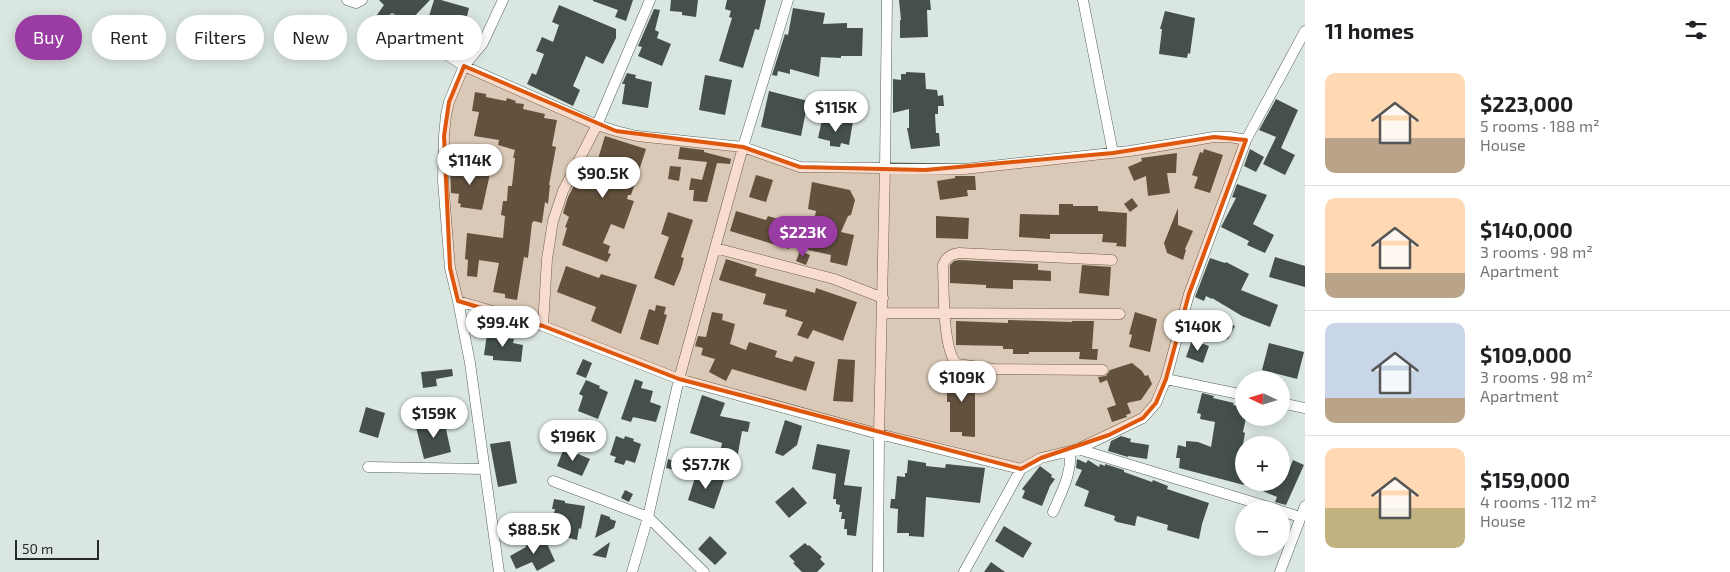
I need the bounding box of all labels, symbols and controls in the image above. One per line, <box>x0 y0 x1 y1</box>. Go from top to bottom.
chip: Buy <box>15 15 82 60</box>
chip: Rent <box>92 15 166 60</box>
chip: Filters <box>176 15 264 60</box>
chip: New <box>274 15 347 60</box>
chip: Apartment <box>357 15 482 60</box>
icon: filters <box>1682 16 1710 44</box>
text: 11 homes <box>1325 18 1414 43</box>
pin: $115K <box>801 90 871 133</box>
text: $223,000 <box>1480 91 1573 116</box>
icon: home <box>1365 93 1425 153</box>
text: $115K <box>815 97 857 116</box>
text: 5 rooms · 188 m² <box>1480 116 1600 135</box>
text: House <box>1480 135 1526 154</box>
pin: $114K <box>435 144 505 186</box>
text: $114K <box>448 150 492 169</box>
pin: $90.5K <box>562 156 644 199</box>
text: $90.5K <box>577 163 629 182</box>
pin: $223K <box>768 216 838 258</box>
text: $140,000 <box>1480 217 1573 242</box>
icon: home <box>1365 218 1425 278</box>
text: $223K <box>779 222 827 241</box>
text: 3 rooms · 98 m² <box>1480 242 1593 261</box>
text: Apartment <box>1480 261 1559 280</box>
pin: $99.4K <box>462 306 544 348</box>
pin: $140K <box>1163 310 1233 352</box>
text: $99.4K <box>477 312 529 331</box>
text: $140K <box>1175 316 1221 335</box>
text: $109,000 <box>1480 342 1572 367</box>
icon: home <box>1365 343 1425 403</box>
pin: $109K <box>927 360 997 403</box>
text: $109K <box>939 367 985 386</box>
text: 3 rooms · 98 m² <box>1480 367 1593 386</box>
north arrow <box>1235 371 1290 426</box>
map controls <box>1235 371 1290 556</box>
text: Apartment <box>1480 386 1559 405</box>
pin: $159K <box>399 396 469 439</box>
text: $159K <box>412 403 456 422</box>
pin: $196K <box>538 420 608 462</box>
text: $196K <box>550 426 596 445</box>
button: + <box>1235 436 1290 491</box>
pin: $57.7K <box>665 448 747 490</box>
text: $57.7K <box>682 454 730 473</box>
text: $159,000 <box>1480 467 1570 492</box>
icon: home <box>1365 468 1425 528</box>
text: 4 rooms · 112 m² <box>1480 492 1597 511</box>
button: − <box>1235 501 1290 556</box>
text: House <box>1480 511 1526 530</box>
pin: $88.5K <box>493 512 575 555</box>
text: $88.5K <box>508 519 560 538</box>
scale bar <box>15 537 99 560</box>
text: 50 m <box>22 540 53 557</box>

